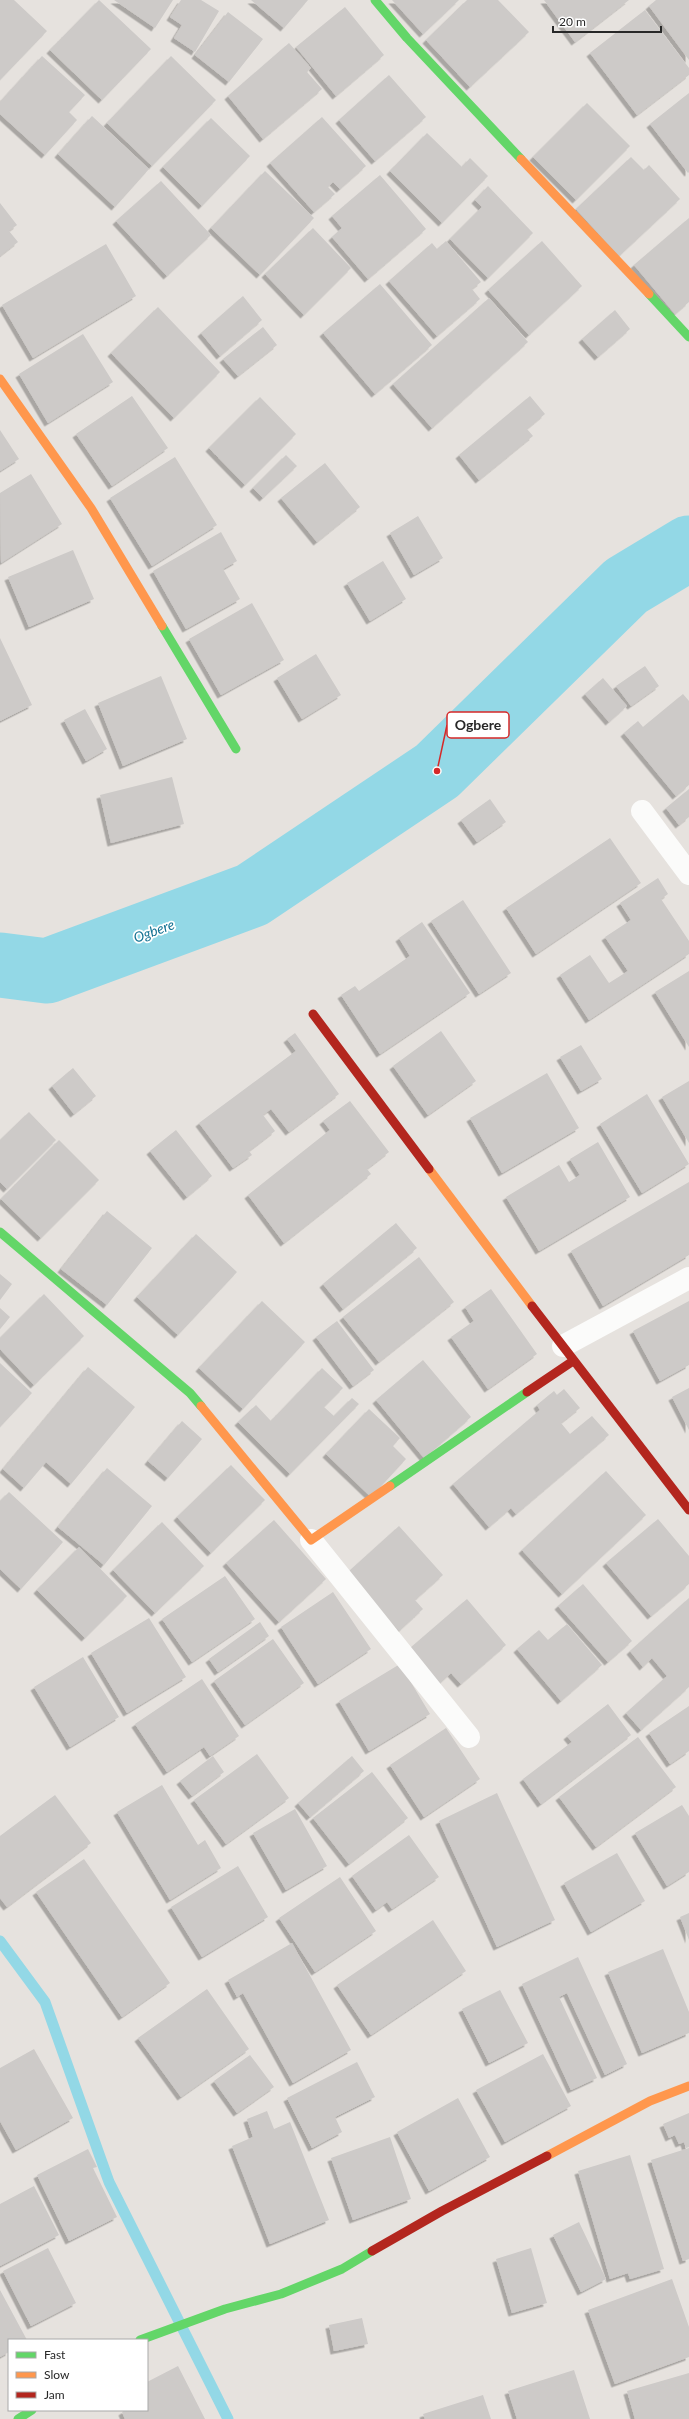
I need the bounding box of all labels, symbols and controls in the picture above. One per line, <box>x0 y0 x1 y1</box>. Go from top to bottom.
scale bar <box>553 8 661 34</box>
text: 20 m <box>559 14 586 29</box>
callout: Ogbere <box>447 712 509 738</box>
text: Ogbere <box>455 716 502 733</box>
water label: Ogbere <box>131 915 177 946</box>
legend <box>8 2339 148 2411</box>
text: Fast <box>44 2347 66 2362</box>
text: Slow <box>44 2367 70 2382</box>
text: Jam <box>44 2387 65 2402</box>

